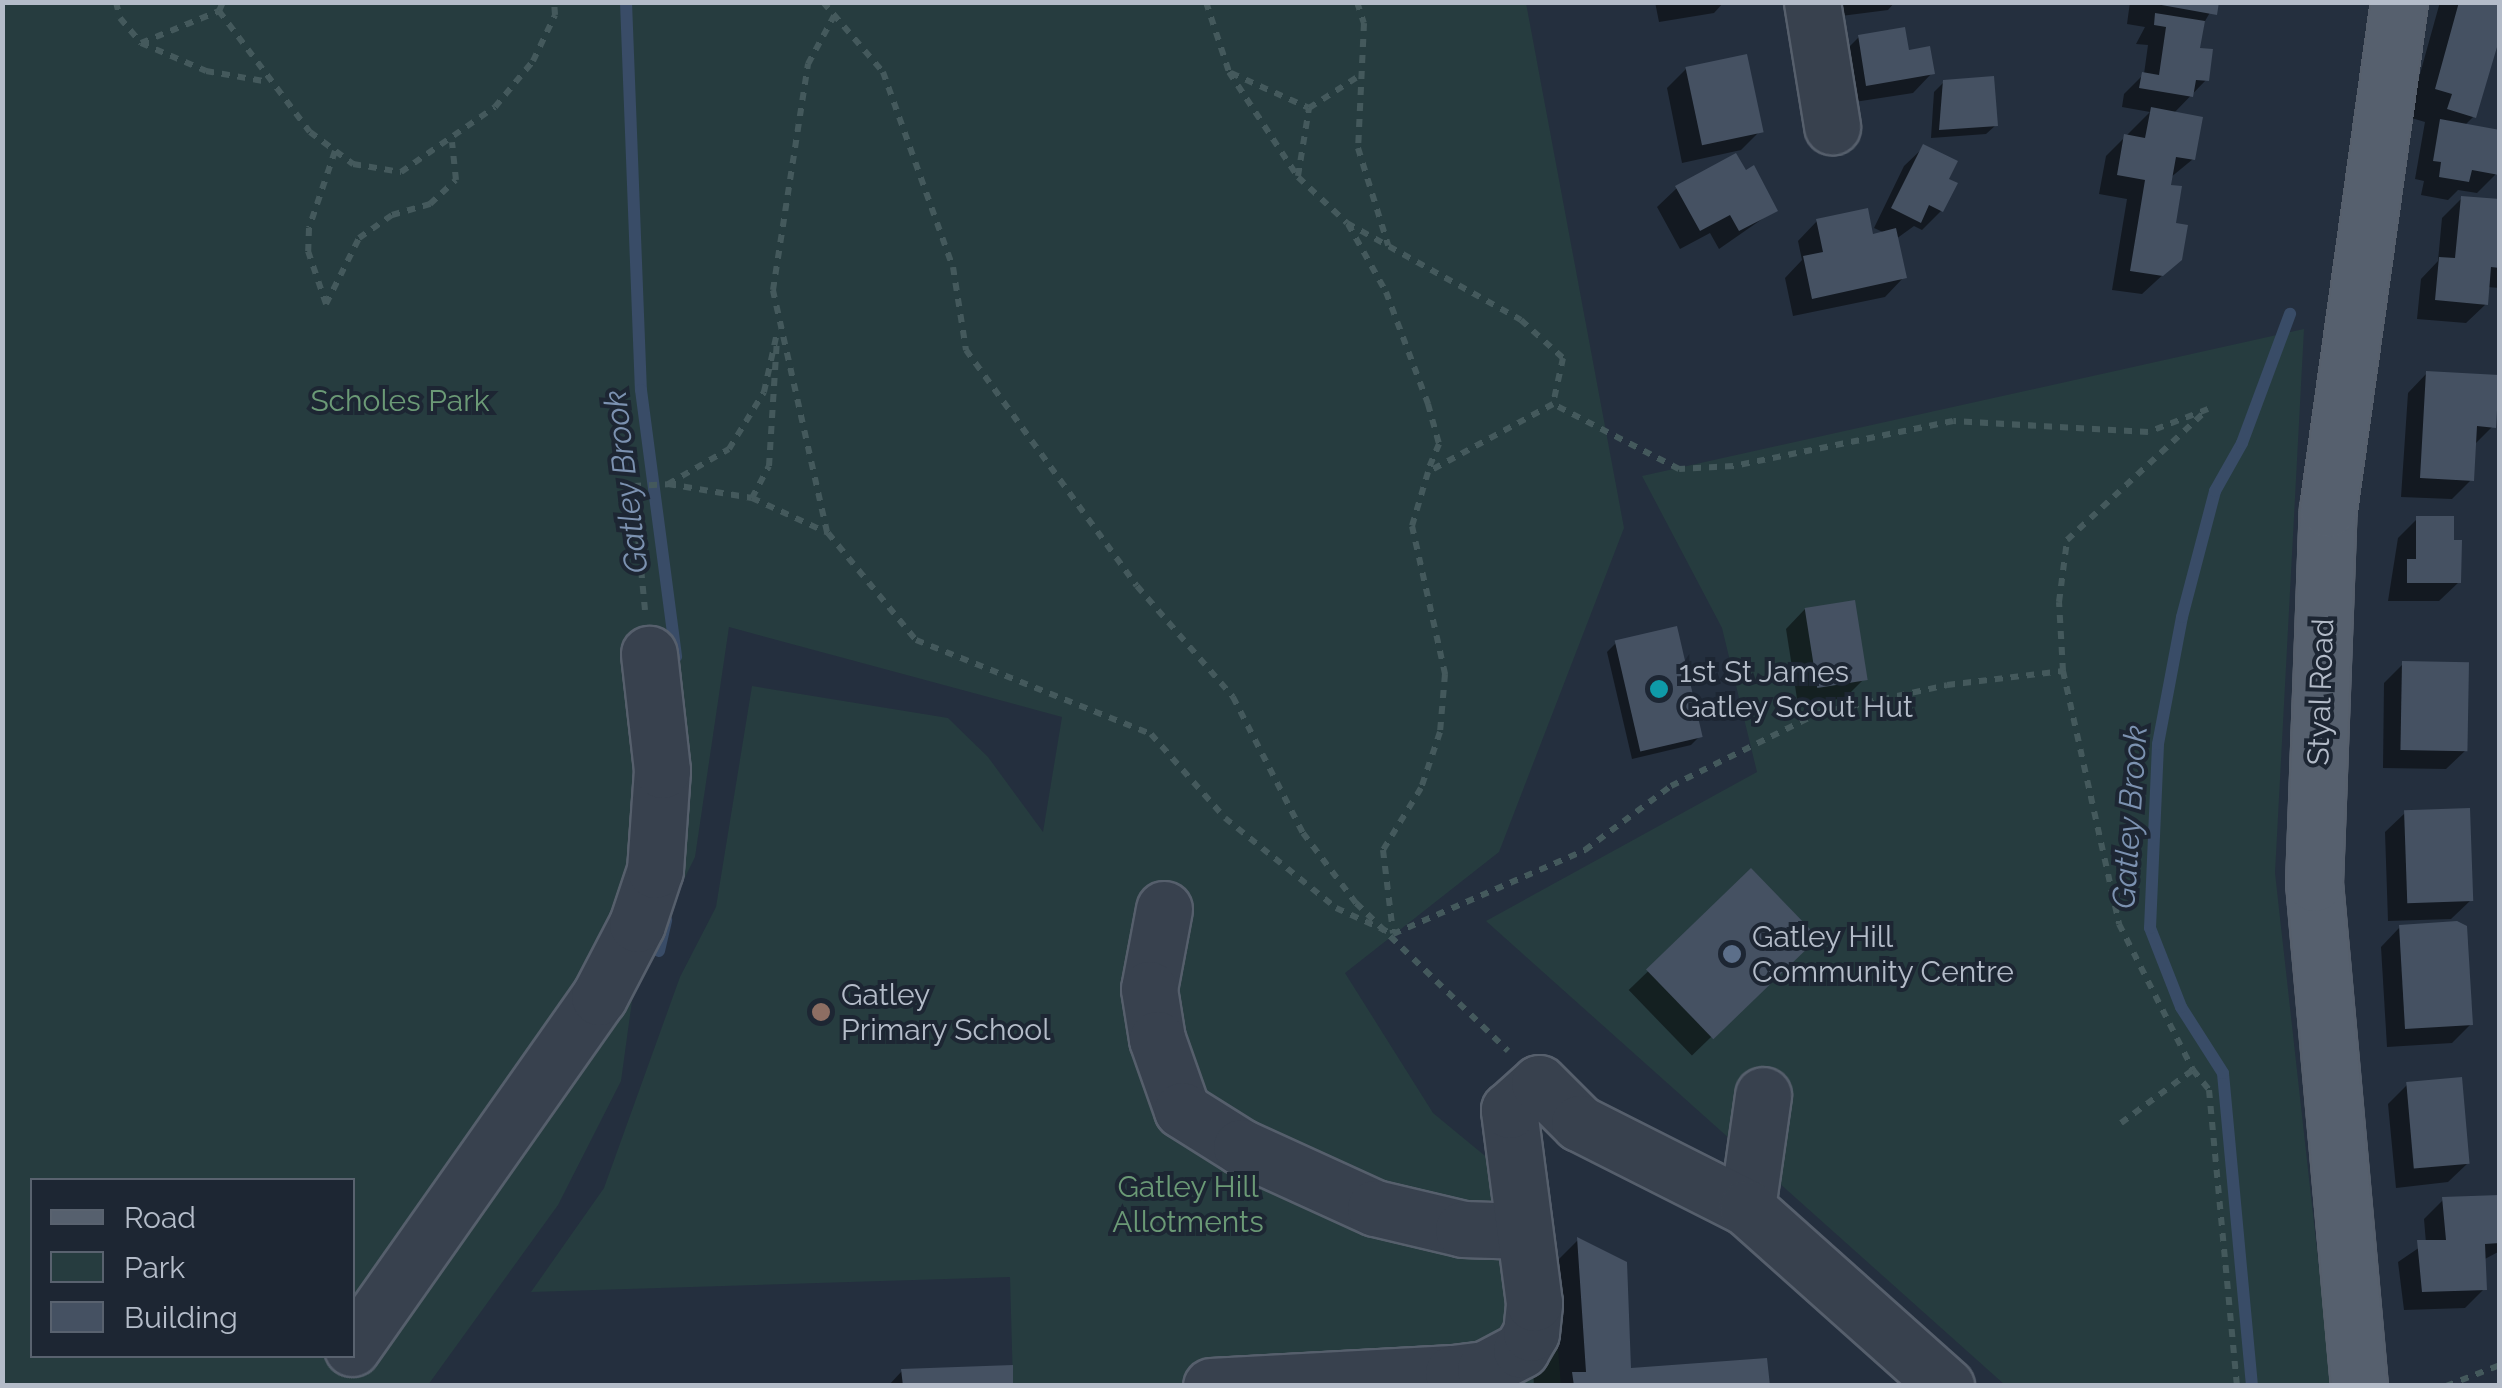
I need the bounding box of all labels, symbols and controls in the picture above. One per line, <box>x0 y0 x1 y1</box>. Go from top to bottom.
park label: Scholes Park <box>310 383 490 419</box>
water label: Gatley Brook <box>596 388 656 576</box>
street label: Styal Road <box>2300 617 2342 767</box>
place label: 1st St James Gatley Scout Hut <box>1679 654 1914 724</box>
marker: 1st St James Gatley Scout Hut <box>1648 678 1670 700</box>
water label: Gatley Brook <box>2104 724 2156 910</box>
place label: Gatley Hill Community Centre <box>1752 919 2015 990</box>
marker: Gatley Hill Community Centre <box>1721 943 1743 965</box>
place label: Gatley Primary School <box>841 977 1051 1048</box>
marker: Gatley Primary School <box>810 1001 832 1023</box>
park label: Gatley Hill Allotments <box>1112 1169 1264 1240</box>
legend <box>30 1178 355 1358</box>
text: Road <box>124 1200 196 1235</box>
text: Park <box>124 1250 185 1285</box>
text: Building <box>124 1300 238 1335</box>

